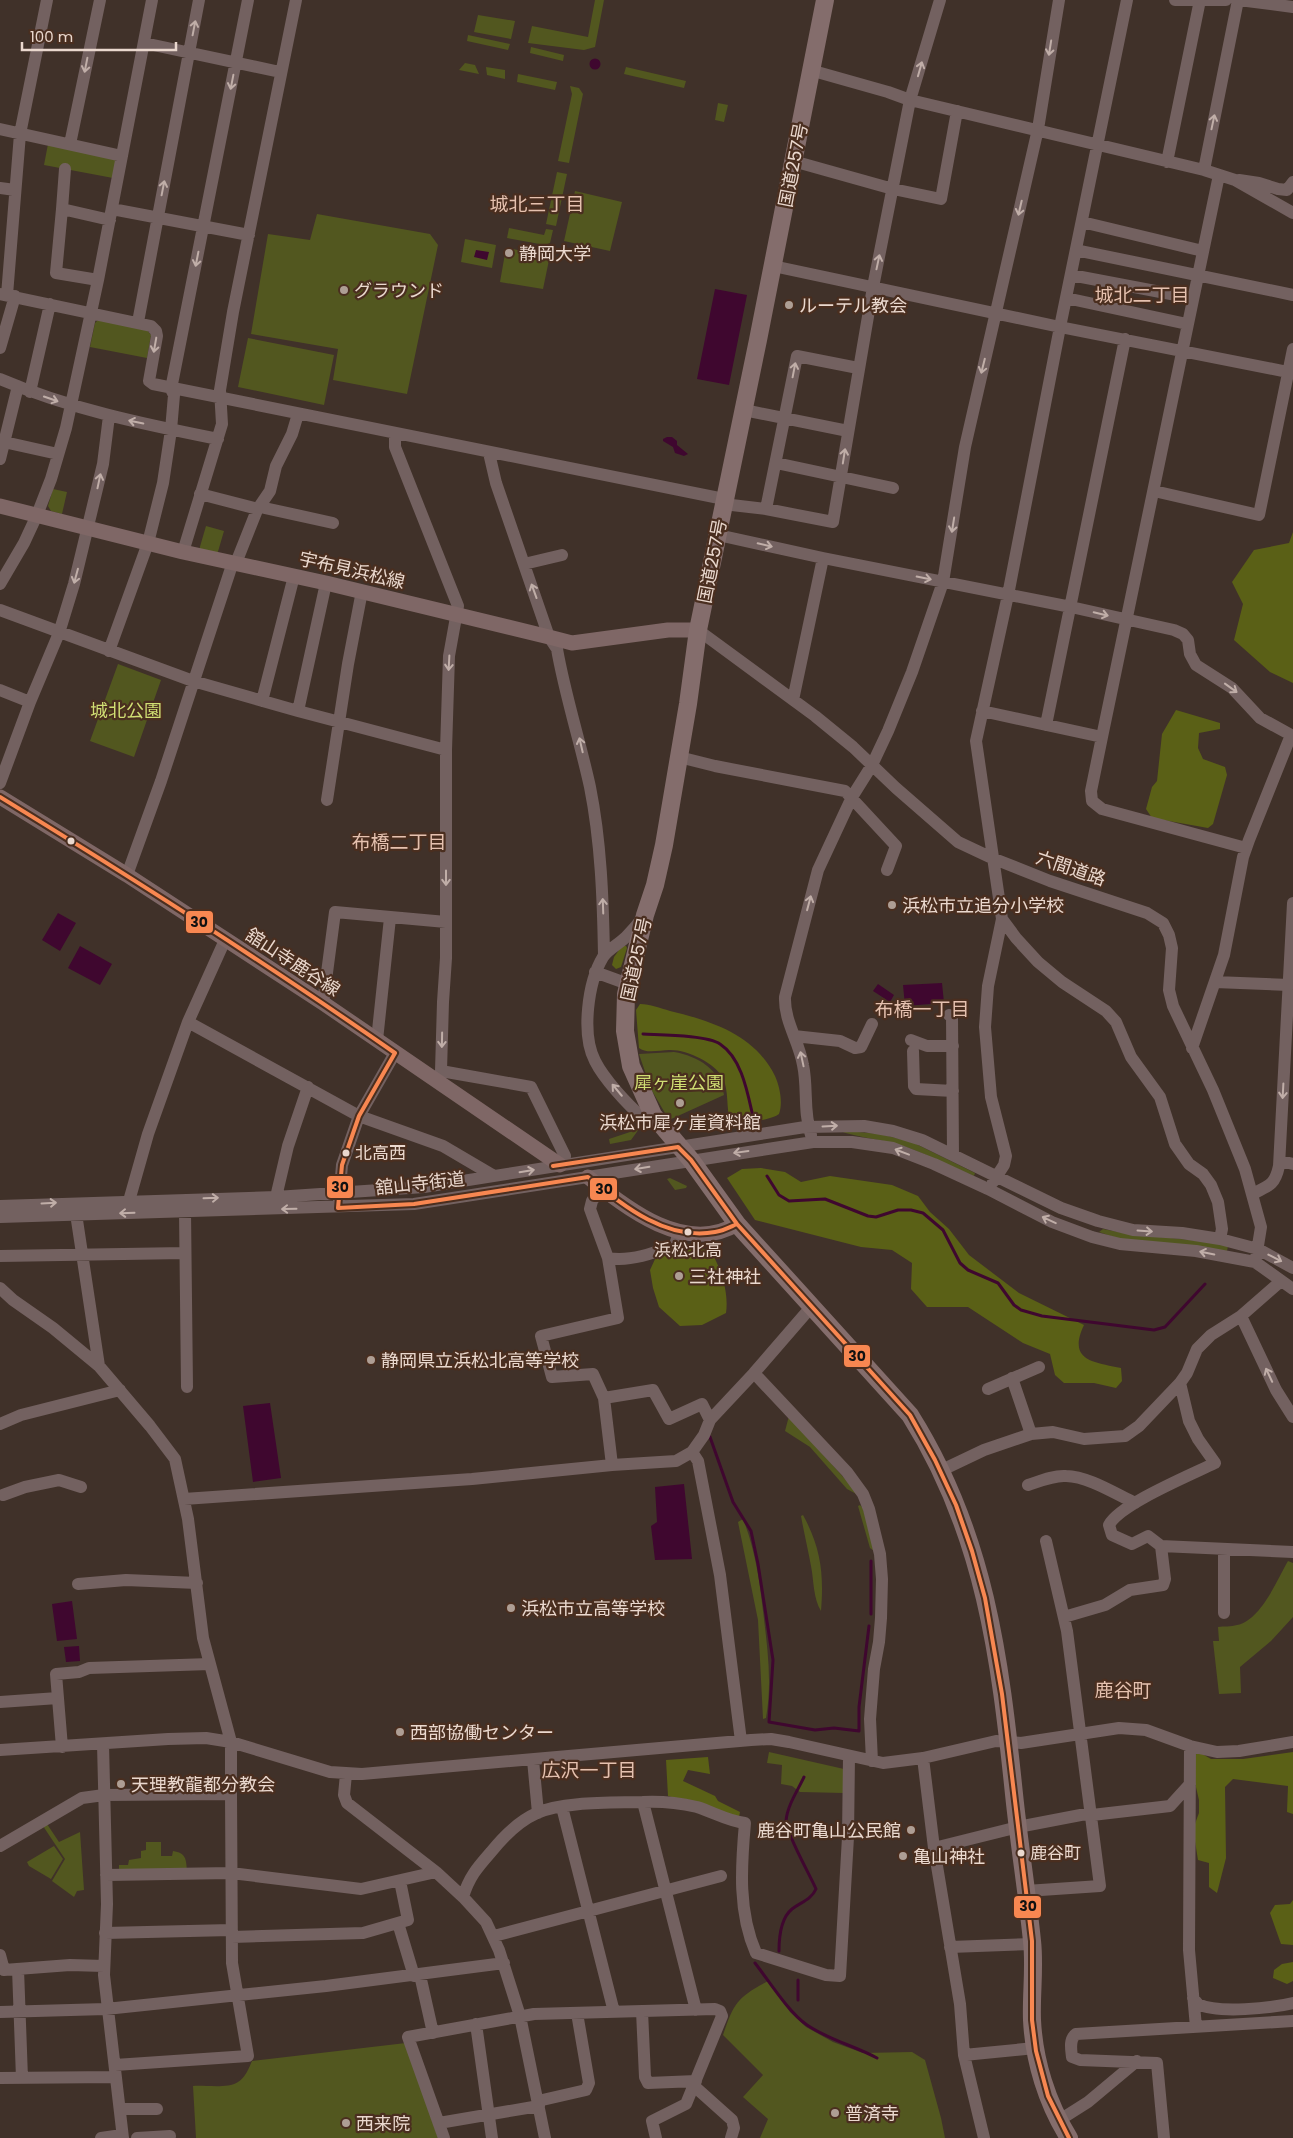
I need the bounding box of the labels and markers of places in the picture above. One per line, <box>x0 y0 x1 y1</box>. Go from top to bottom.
place label: 静岡大学 <box>519 241 591 266</box>
marker: 静岡大学 <box>503 247 515 259</box>
place label: グラウンド <box>354 278 444 303</box>
marker: グラウンド <box>338 284 350 296</box>
place label: ルーテル教会 <box>799 293 907 318</box>
marker: ルーテル教会 <box>783 299 795 311</box>
unlabelled marker <box>66 836 76 846</box>
place label: 浜松市立追分小学校 <box>902 893 1064 918</box>
marker: 浜松市立追分小学校 <box>886 899 898 911</box>
marker: 浜松市犀ヶ崖資料館 <box>674 1097 686 1109</box>
place label: 浜松市犀ヶ崖資料館 <box>599 1110 761 1135</box>
place label: 北高西 <box>355 1141 406 1165</box>
marker: 北高西 <box>341 1148 351 1158</box>
marker: 浜松北高 <box>683 1227 693 1237</box>
place label: 浜松北高 <box>654 1238 722 1262</box>
place label: 三社神社 <box>689 1264 761 1289</box>
marker: 三社神社 <box>673 1270 685 1282</box>
place label: 静岡県立浜松北高等学校 <box>381 1348 579 1373</box>
marker: 静岡県立浜松北高等学校 <box>365 1354 377 1366</box>
place label: 浜松市立高等学校 <box>521 1596 665 1621</box>
marker: 浜松市立高等学校 <box>505 1602 517 1614</box>
place label: 西部協働センター <box>410 1720 554 1745</box>
marker: 西部協働センター <box>394 1726 406 1738</box>
place label: 天理教龍都分教会 <box>131 1772 275 1797</box>
marker: 天理教龍都分教会 <box>115 1778 127 1790</box>
place label: 鹿谷町亀山公民館 <box>757 1818 901 1843</box>
marker: 鹿谷町亀山公民館 <box>905 1824 917 1836</box>
place label: 鹿谷町 <box>1030 1841 1081 1865</box>
place label: 亀山神社 <box>913 1844 985 1869</box>
marker: 鹿谷町 <box>1016 1848 1026 1858</box>
marker: 亀山神社 <box>897 1850 909 1862</box>
place label: 普済寺 <box>845 2101 899 2126</box>
marker: 普済寺 <box>829 2107 841 2119</box>
place label: 西来院 <box>356 2111 410 2136</box>
marker: 西来院 <box>340 2117 352 2129</box>

